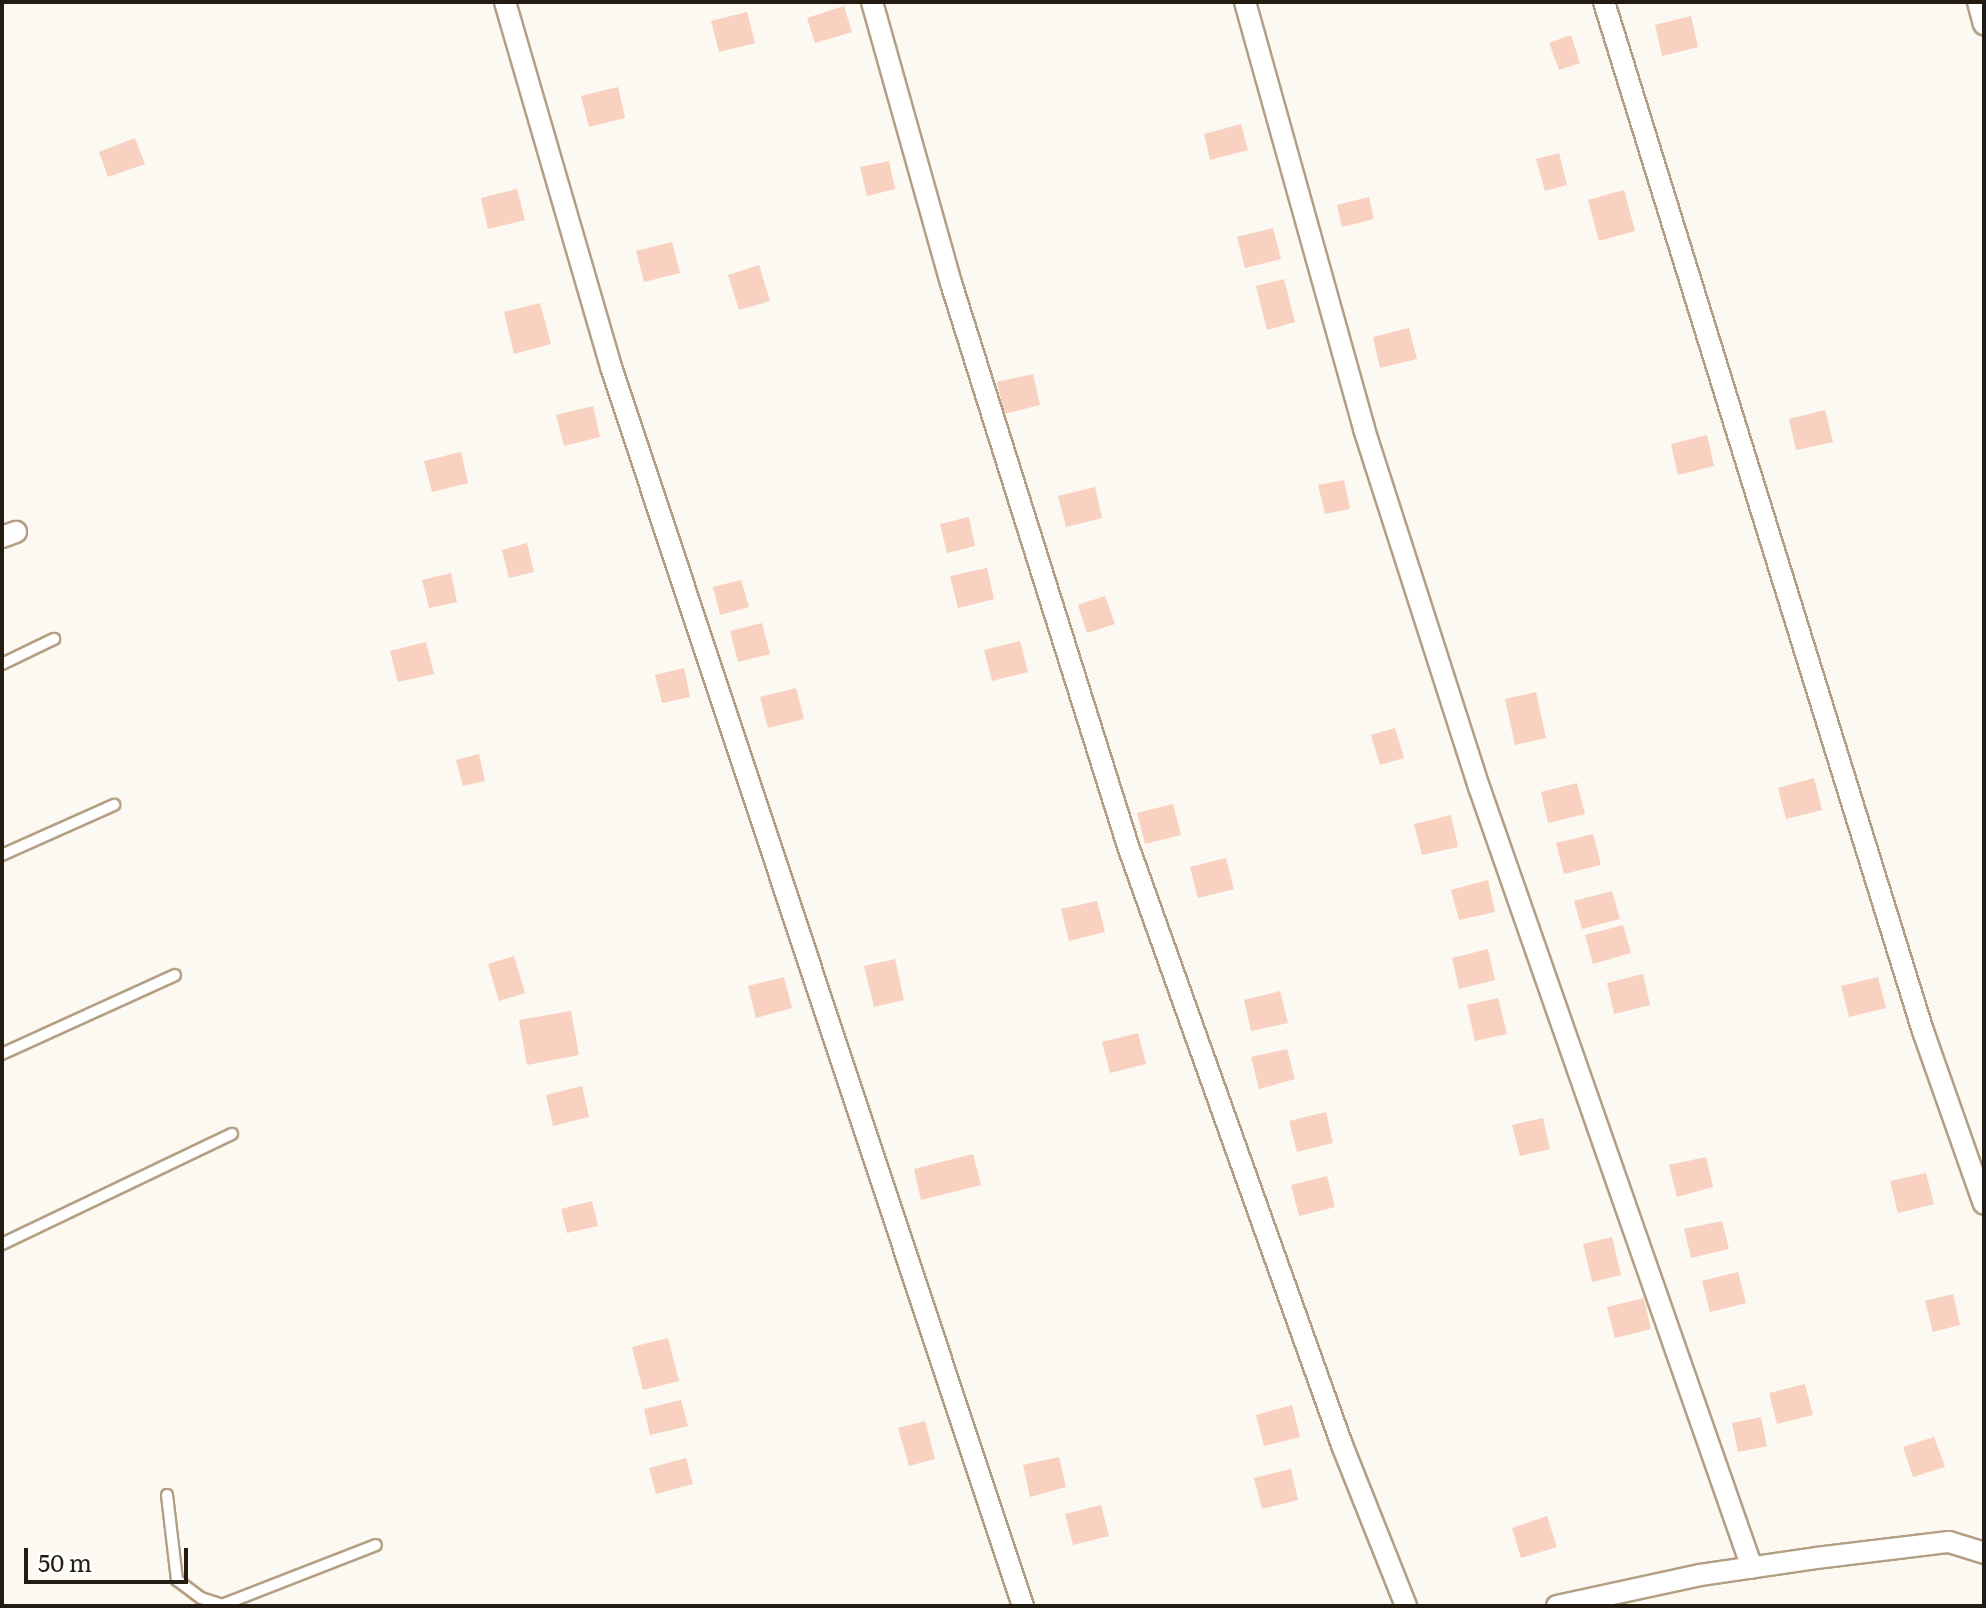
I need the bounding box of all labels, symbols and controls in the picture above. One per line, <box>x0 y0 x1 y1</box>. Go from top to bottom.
scale bar <box>28 1532 192 1582</box>
text: 50 m <box>38 1544 92 1579</box>

